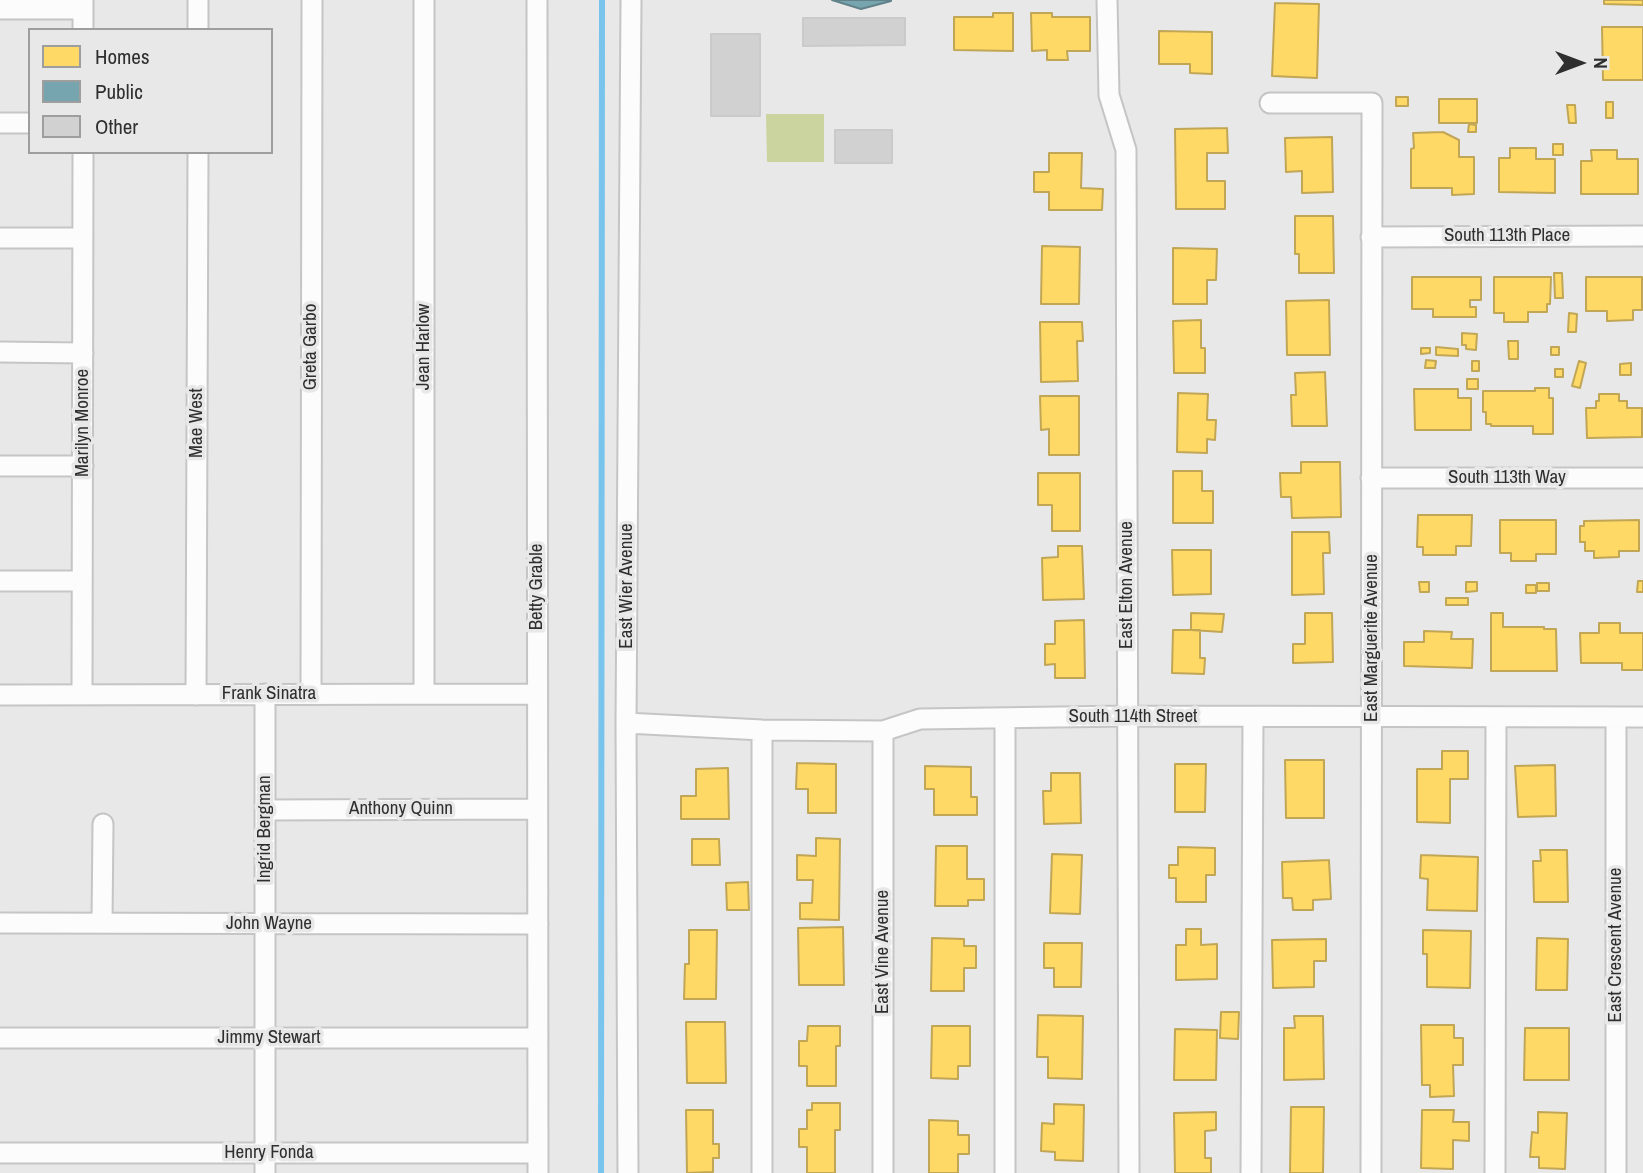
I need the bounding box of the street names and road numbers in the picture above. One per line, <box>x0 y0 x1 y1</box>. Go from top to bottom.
street label: South 113th Place <box>1444 225 1570 247</box>
street label: Greta Garbo <box>300 304 322 390</box>
street label: Jean Harlow <box>413 304 435 390</box>
street label: Marilyn Monroe <box>72 369 94 477</box>
street label: Mae West <box>186 388 208 458</box>
street label: South 113th Way <box>1448 467 1566 489</box>
street label: East Elton Avenue <box>1116 521 1138 649</box>
street label: East Wier Avenue <box>616 523 638 649</box>
street label: Betty Grable <box>526 544 548 630</box>
street label: East Marguerite Avenue <box>1361 554 1383 722</box>
street label: Frank Sinatra <box>222 683 316 705</box>
street label: South 114th Street <box>1069 706 1197 728</box>
street label: Ingrid Bergman <box>254 775 276 883</box>
street label: Anthony Quinn <box>349 798 453 820</box>
street label: East Crescent Avenue <box>1605 868 1627 1022</box>
street label: East Vine Avenue <box>872 890 894 1014</box>
street label: John Wayne <box>226 913 312 935</box>
street label: Jimmy Stewart <box>217 1027 321 1049</box>
street label: Henry Fonda <box>224 1142 314 1164</box>

